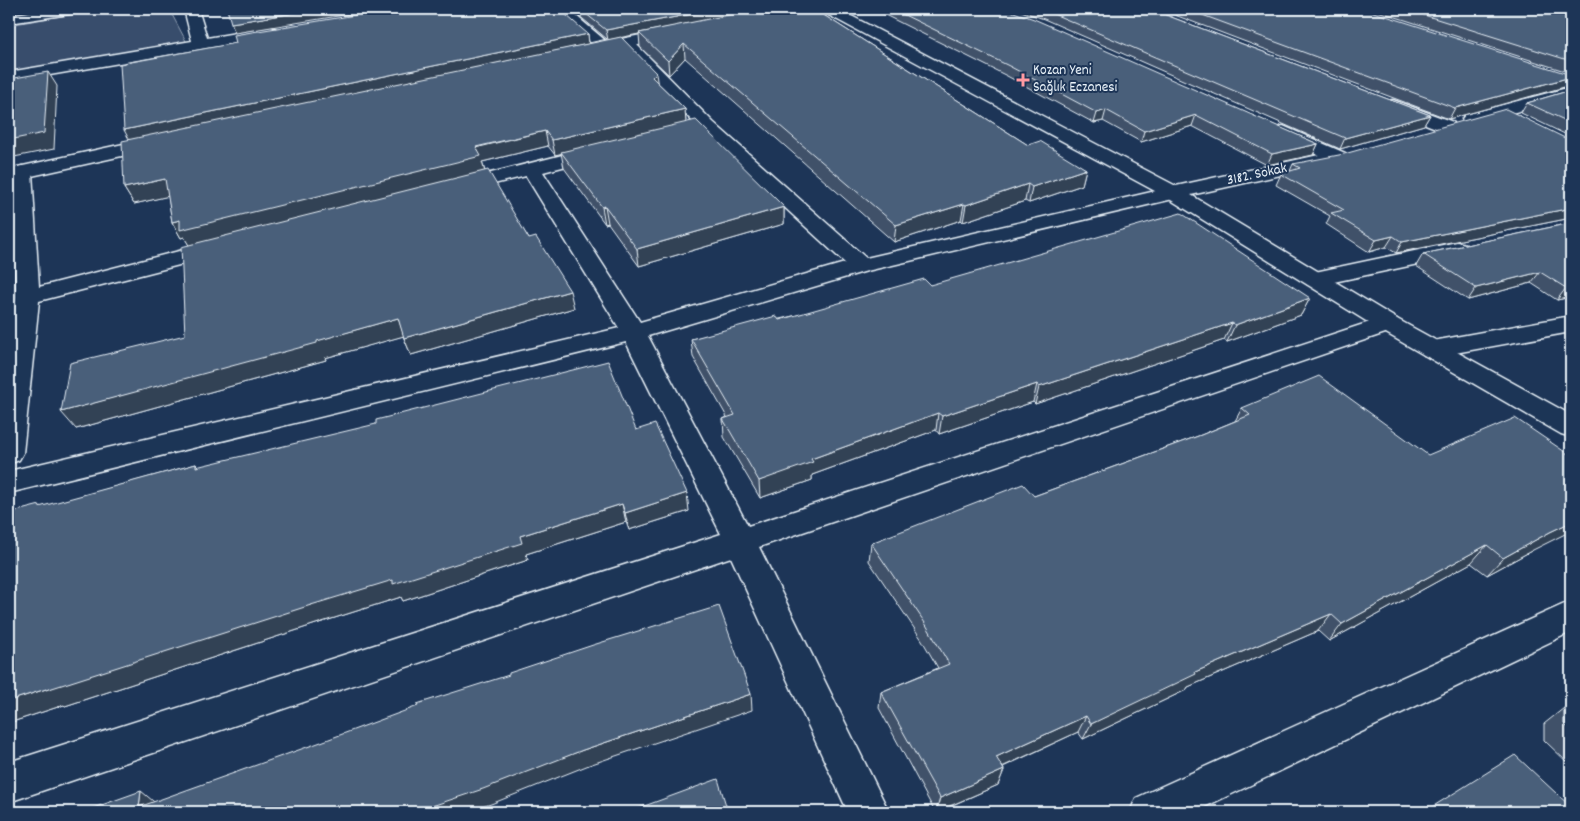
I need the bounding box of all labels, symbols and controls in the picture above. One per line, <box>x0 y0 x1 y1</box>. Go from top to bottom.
place label: Kozan Yeni Sağlık Eczanesi <box>1033 60 1118 99</box>
marker: Kozan Yeni Sağlık Eczanesi <box>1017 74 1029 86</box>
street label: 3182. Sokak <box>1225 158 1289 192</box>

